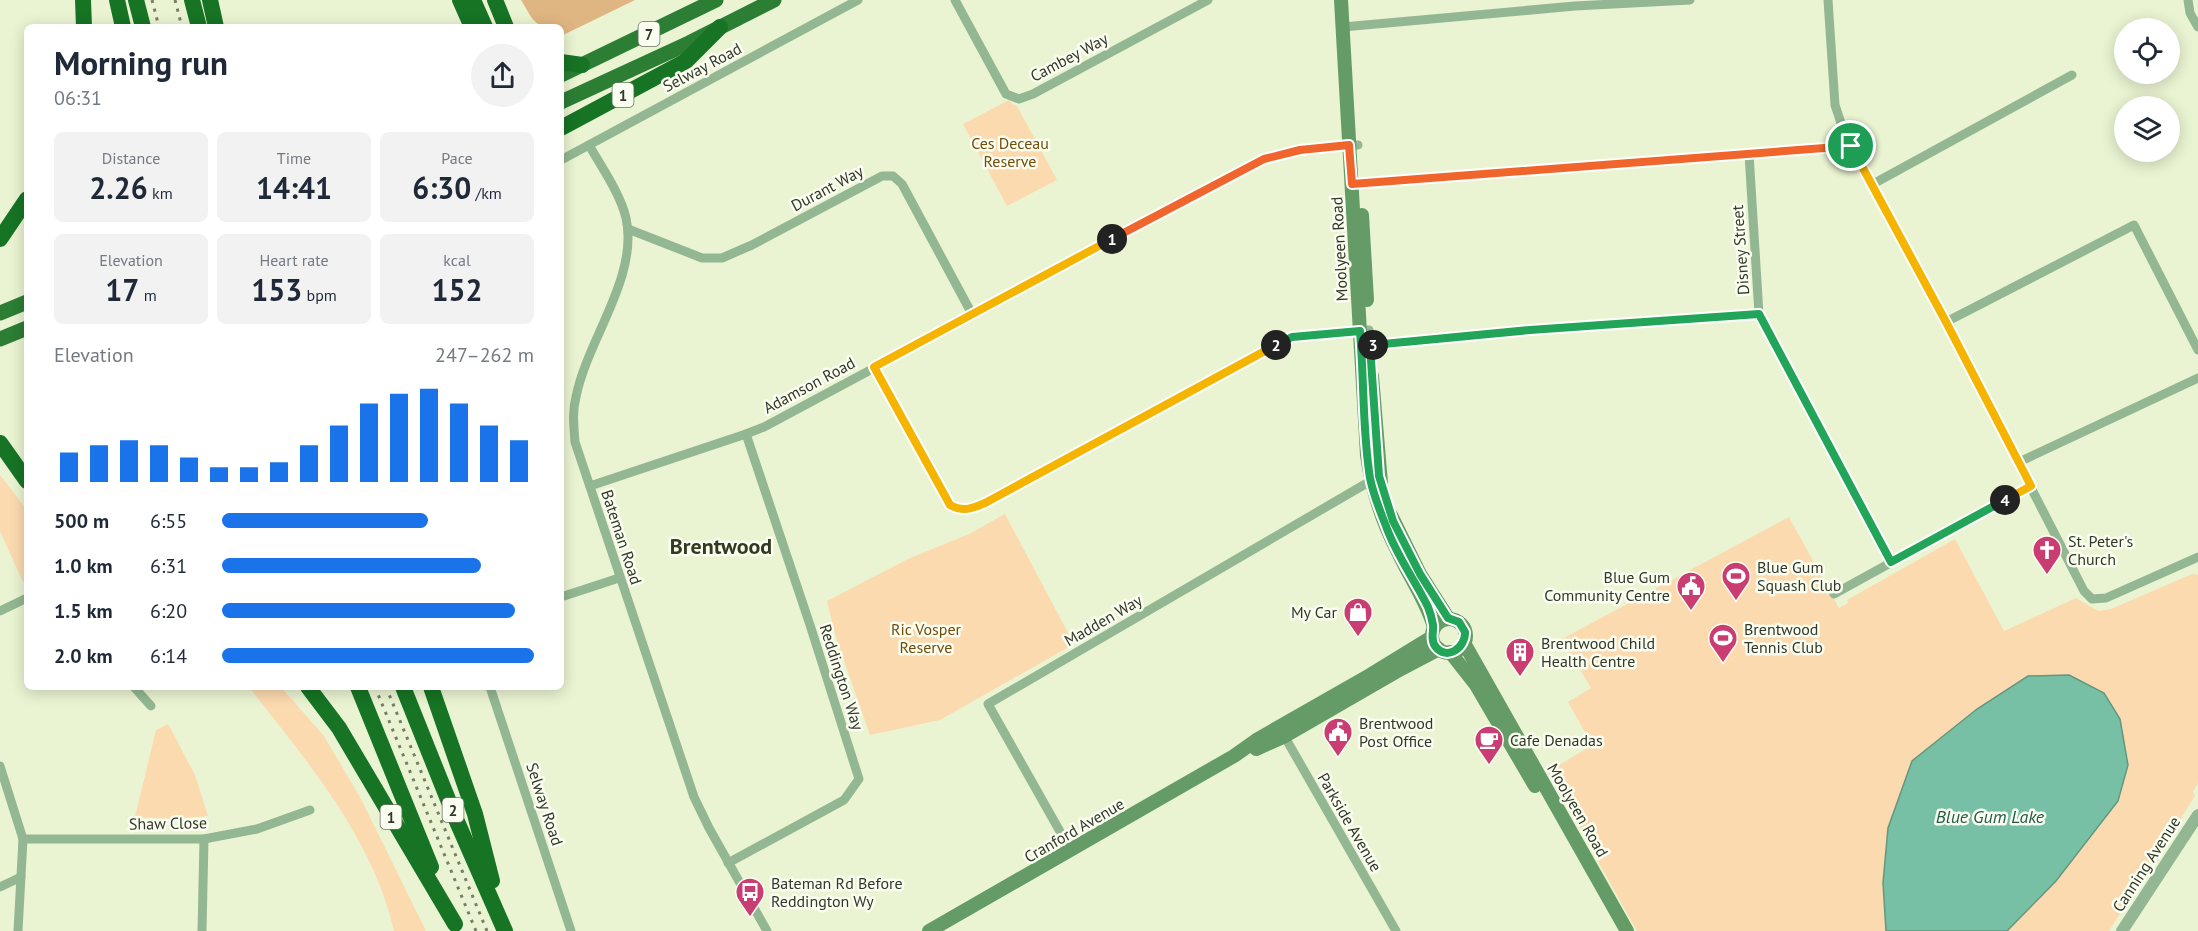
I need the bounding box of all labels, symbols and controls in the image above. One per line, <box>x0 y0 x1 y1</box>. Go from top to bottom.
map controls <box>2114 18 2180 162</box>
button: locate <box>2114 18 2180 84</box>
road number: 7 <box>638 22 660 46</box>
street label: Cambey Way <box>1027 28 1112 86</box>
street label: Selway Road <box>659 38 745 96</box>
text: Morning run <box>54 41 228 84</box>
button: share <box>471 44 534 107</box>
road number: 1 <box>612 83 634 107</box>
text: 06:31 <box>54 85 102 111</box>
button: layers <box>2114 96 2180 162</box>
pin <box>1825 120 1876 171</box>
icon: arrive <box>1834 129 1867 162</box>
park label: Ces Deceau Reserve <box>971 133 1049 171</box>
text: Distance <box>102 148 160 168</box>
text: Time <box>277 148 311 168</box>
text: Pace <box>441 148 473 168</box>
street label: Durant Way <box>788 160 867 215</box>
text: 2.26 <box>89 168 148 207</box>
text: 14:41 <box>256 168 332 207</box>
text: 6:30 <box>412 168 471 207</box>
text: km <box>148 183 173 203</box>
text: /km <box>471 183 502 203</box>
street label: Moolyeen Road <box>1326 196 1352 302</box>
street label: Disney Street <box>1727 204 1753 296</box>
pin: 1 <box>1097 224 1127 254</box>
text: 1 <box>1107 229 1117 249</box>
text: Elevation <box>99 250 163 270</box>
text: Heart rate <box>259 250 329 270</box>
text: kcal <box>443 250 471 270</box>
text: 17 <box>105 270 139 309</box>
text: 153 <box>251 270 302 309</box>
text: 152 <box>431 270 483 309</box>
text: m <box>139 285 157 305</box>
text: bpm <box>302 285 337 305</box>
pin: 2 <box>1261 330 1291 360</box>
pin: 3 <box>1358 330 1388 360</box>
text: 2 <box>1271 335 1281 355</box>
text: 3 <box>1368 335 1378 355</box>
text: Elevation <box>54 342 134 368</box>
text: 247–262 m <box>435 342 534 368</box>
street label: Adamson Road <box>760 352 858 418</box>
pin: 4 <box>1990 485 2020 515</box>
street label: Bateman Road <box>597 487 647 587</box>
text: 4 <box>2000 490 2010 510</box>
text: 500 m <box>54 508 109 534</box>
text: 6:55 <box>150 508 187 534</box>
place label: St. Peter's Church <box>2068 531 2133 569</box>
district label: Brentwood <box>670 532 772 560</box>
church icon: St. Peter's Church <box>2031 534 2063 576</box>
text: 1.0 km <box>54 553 113 579</box>
text: 6:31 <box>150 553 187 579</box>
place label: Blue Gum Squash Club <box>1757 557 1841 595</box>
sports icon: Blue Gum Squash Club <box>1720 560 1752 602</box>
place label: Blue Gum Community Centre <box>1544 567 1670 605</box>
public building icon: Blue Gum Community Centre <box>1675 570 1707 612</box>
street label: Madden Way <box>1060 589 1146 650</box>
shop icon: My Car <box>1342 596 1374 638</box>
text: 1.5 km <box>54 598 113 624</box>
text: 6:20 <box>150 598 187 624</box>
place label: My Car <box>1291 602 1338 622</box>
park label: Ric Vosper Reserve <box>891 619 962 657</box>
place label: Brentwood Tennis Club <box>1744 619 1823 657</box>
street label: Reddington Way <box>815 621 869 733</box>
sports icon: Brentwood Tennis Club <box>1707 622 1739 664</box>
place label: Brentwood Child Health Centre <box>1541 633 1655 671</box>
building icon: Brentwood Child Health Centre <box>1504 636 1536 678</box>
text: 2.0 km <box>54 643 113 669</box>
text: 6:14 <box>150 643 187 669</box>
place label: Brentwood Post Office <box>1359 713 1433 751</box>
public building icon: Brentwood Post Office <box>1322 716 1354 758</box>
cafe icon: Cafe Denadas <box>1473 724 1505 766</box>
place label: Cafe Denadas <box>1510 730 1603 750</box>
street label: Selway Road <box>522 760 568 848</box>
street label: Moolyeen Road <box>1543 760 1613 860</box>
street label: Parkside Avenue <box>1314 769 1386 875</box>
street label: Cranford Avenue <box>1020 793 1128 867</box>
road number: 2 <box>442 798 464 822</box>
road number: 1 <box>380 805 402 829</box>
water label: Blue Gum Lake <box>1936 805 2045 828</box>
street label: Shaw Close <box>129 812 207 834</box>
street label: Canning Avenue <box>2108 813 2184 915</box>
place label: Bateman Rd Before Reddington Wy <box>771 873 903 911</box>
bus stop icon: Bateman Rd Before Reddington Wy <box>734 876 766 918</box>

